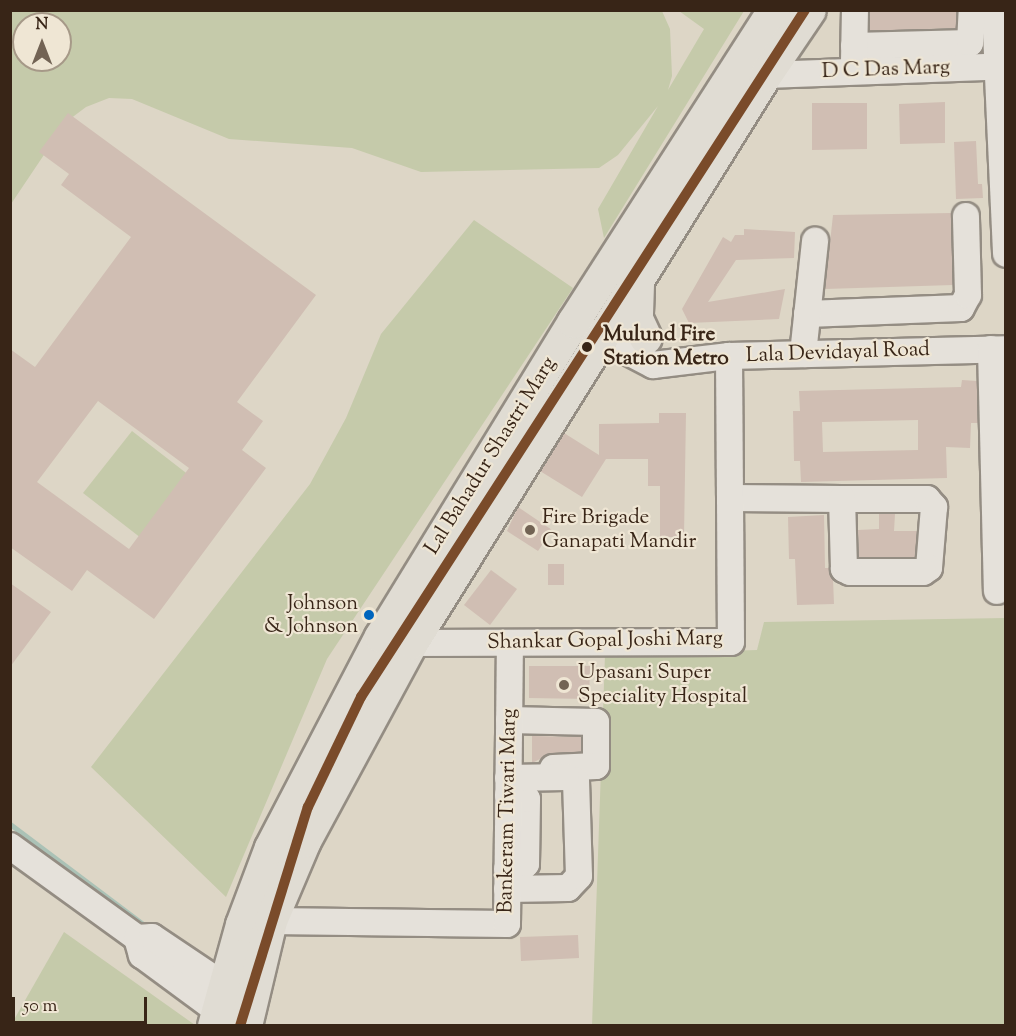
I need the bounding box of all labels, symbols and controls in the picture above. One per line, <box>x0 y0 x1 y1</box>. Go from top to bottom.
north arrow <box>12 12 72 72</box>
text: N <box>36 14 48 37</box>
street label: D C Das Marg <box>821 55 951 85</box>
place label: Mulund Fire Station Metro <box>603 322 729 372</box>
marker: Mulund Fire Station Metro <box>576 336 598 358</box>
street label: Lala Devidayal Road <box>745 337 931 369</box>
street label: Lal Bahadur Shastri Marg <box>420 352 562 560</box>
place label: Fire Brigade Ganapati Mandir <box>542 505 696 555</box>
marker: Fire Brigade Ganapati Mandir <box>523 523 537 537</box>
place label: Johnson & Johnson <box>264 592 358 639</box>
marker: Johnson & Johnson <box>363 609 375 621</box>
street label: Shankar Gopal Joshi Marg <box>487 626 723 656</box>
place label: Upasani Super Speciality Hospital <box>578 660 748 710</box>
marker: Upasani Super Speciality Hospital <box>555 676 573 694</box>
street label: Bankeram Tiwari Marg <box>494 708 522 914</box>
scale bar <box>15 985 150 1023</box>
text: 50 m <box>23 994 57 1020</box>

